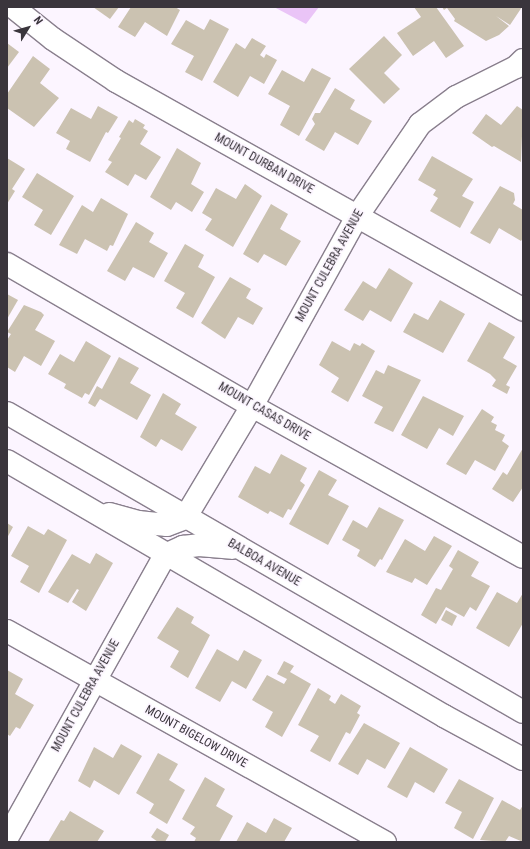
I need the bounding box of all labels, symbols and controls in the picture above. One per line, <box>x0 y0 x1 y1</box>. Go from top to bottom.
north arrow <box>8 8 48 48</box>
text: N <box>31 14 45 27</box>
street label: MOUNT DURBAN DRIVE <box>212 131 316 197</box>
street label: MOUNT CULEBRA AVENUE <box>293 207 367 325</box>
street label: MOUNT CASAS DRIVE <box>215 380 313 444</box>
street label: BALBOA AVENUE <box>225 536 303 590</box>
street label: MOUNT CULEBRA AVENUE <box>49 637 123 755</box>
street label: MOUNT BIGELOW DRIVE <box>142 703 250 771</box>

